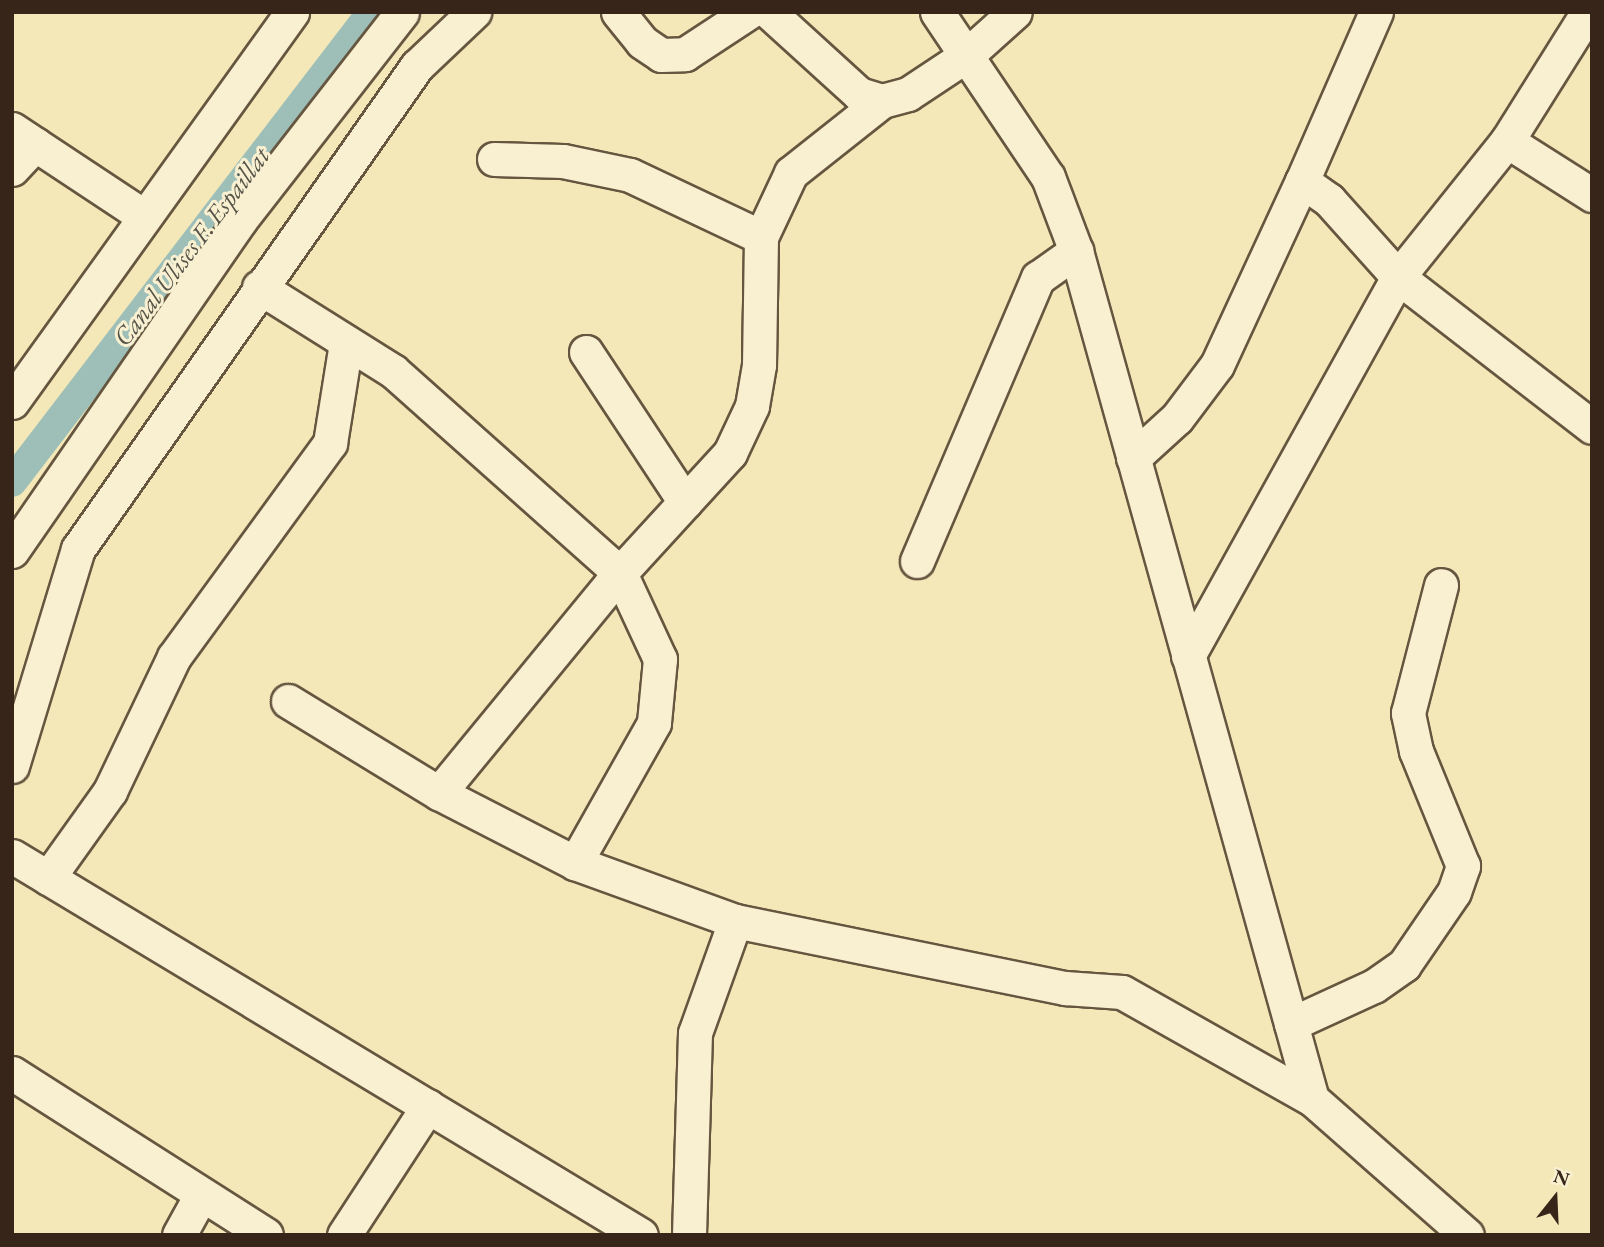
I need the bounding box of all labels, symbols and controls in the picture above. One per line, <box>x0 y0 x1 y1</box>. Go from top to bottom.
water label: Canal Ulises F. Espaillat <box>107 142 277 352</box>
north arrow <box>1520 1163 1590 1233</box>
text: N <box>1550 1163 1573 1192</box>

